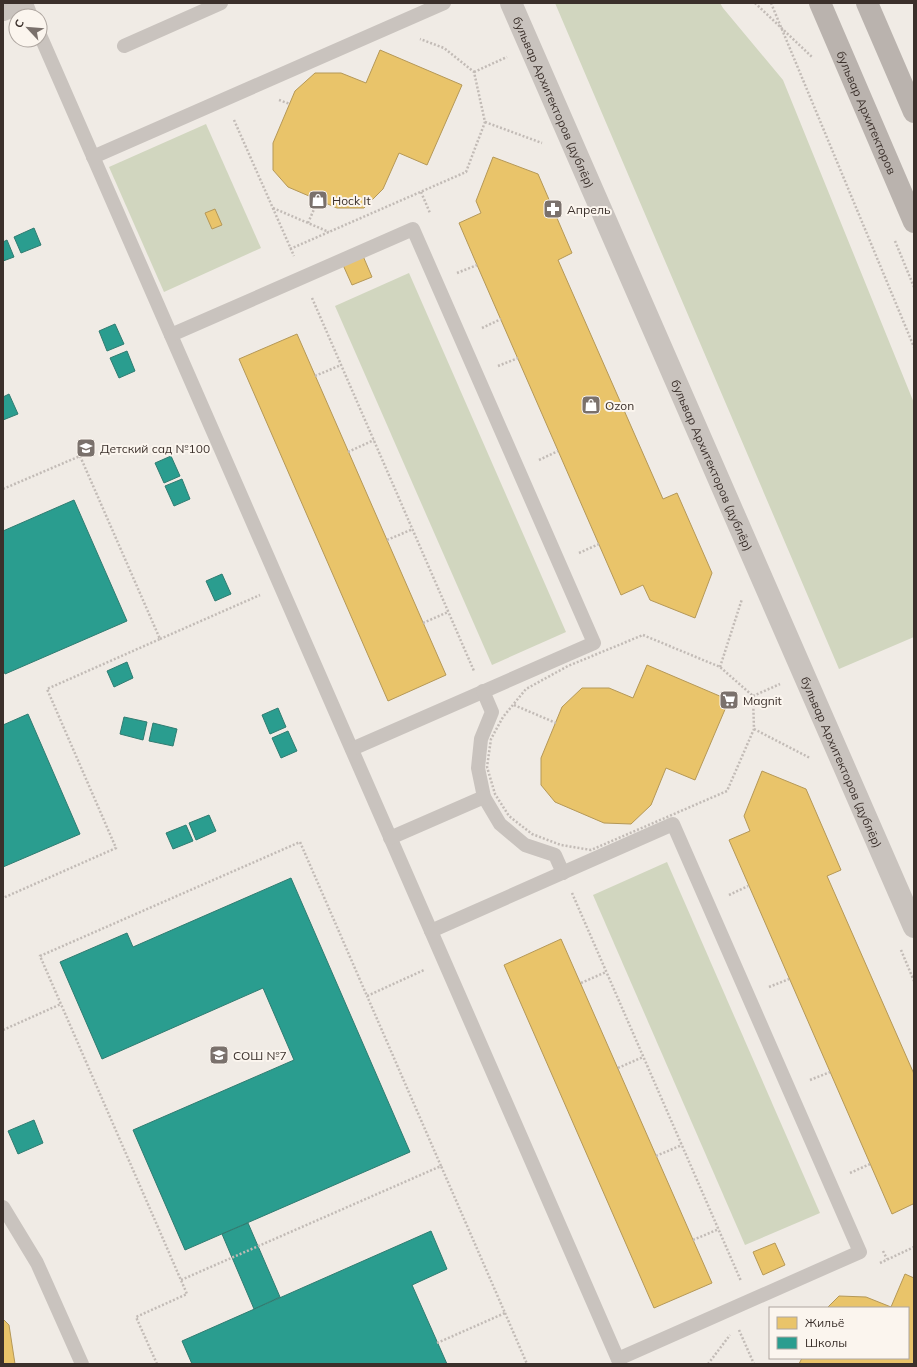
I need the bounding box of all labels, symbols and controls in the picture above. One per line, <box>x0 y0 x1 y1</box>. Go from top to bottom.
north arrow <box>8 8 48 48</box>
street label: бульвар Архитекторов (дублёр) <box>510 14 598 190</box>
text: С <box>11 17 27 30</box>
street label: бульвар Архитекторов <box>834 48 900 177</box>
shop icon: Hock It <box>307 189 329 211</box>
place label: Hock It <box>332 193 371 208</box>
pharmacy icon: Апрель <box>542 198 564 220</box>
place label: Апрель <box>567 202 611 217</box>
street label: бульвар Архитекторов (дублёр) <box>669 377 756 553</box>
shop icon: Ozon <box>580 394 602 416</box>
place label: Ozon <box>605 398 634 413</box>
school or university icon: Детский сад №100 <box>75 437 97 459</box>
place label: Детский сад №100 <box>100 441 210 456</box>
street label: бульвар Архитекторов (дублёр) <box>798 674 886 850</box>
supermarket icon: Magnit <box>718 689 740 711</box>
place label: Magnit <box>743 693 782 708</box>
school or university icon: СОШ №7 <box>208 1044 230 1066</box>
place label: СОШ №7 <box>233 1048 287 1063</box>
legend <box>769 1307 909 1359</box>
text: Жильё <box>805 1315 845 1330</box>
text: Школы <box>805 1335 847 1350</box>

